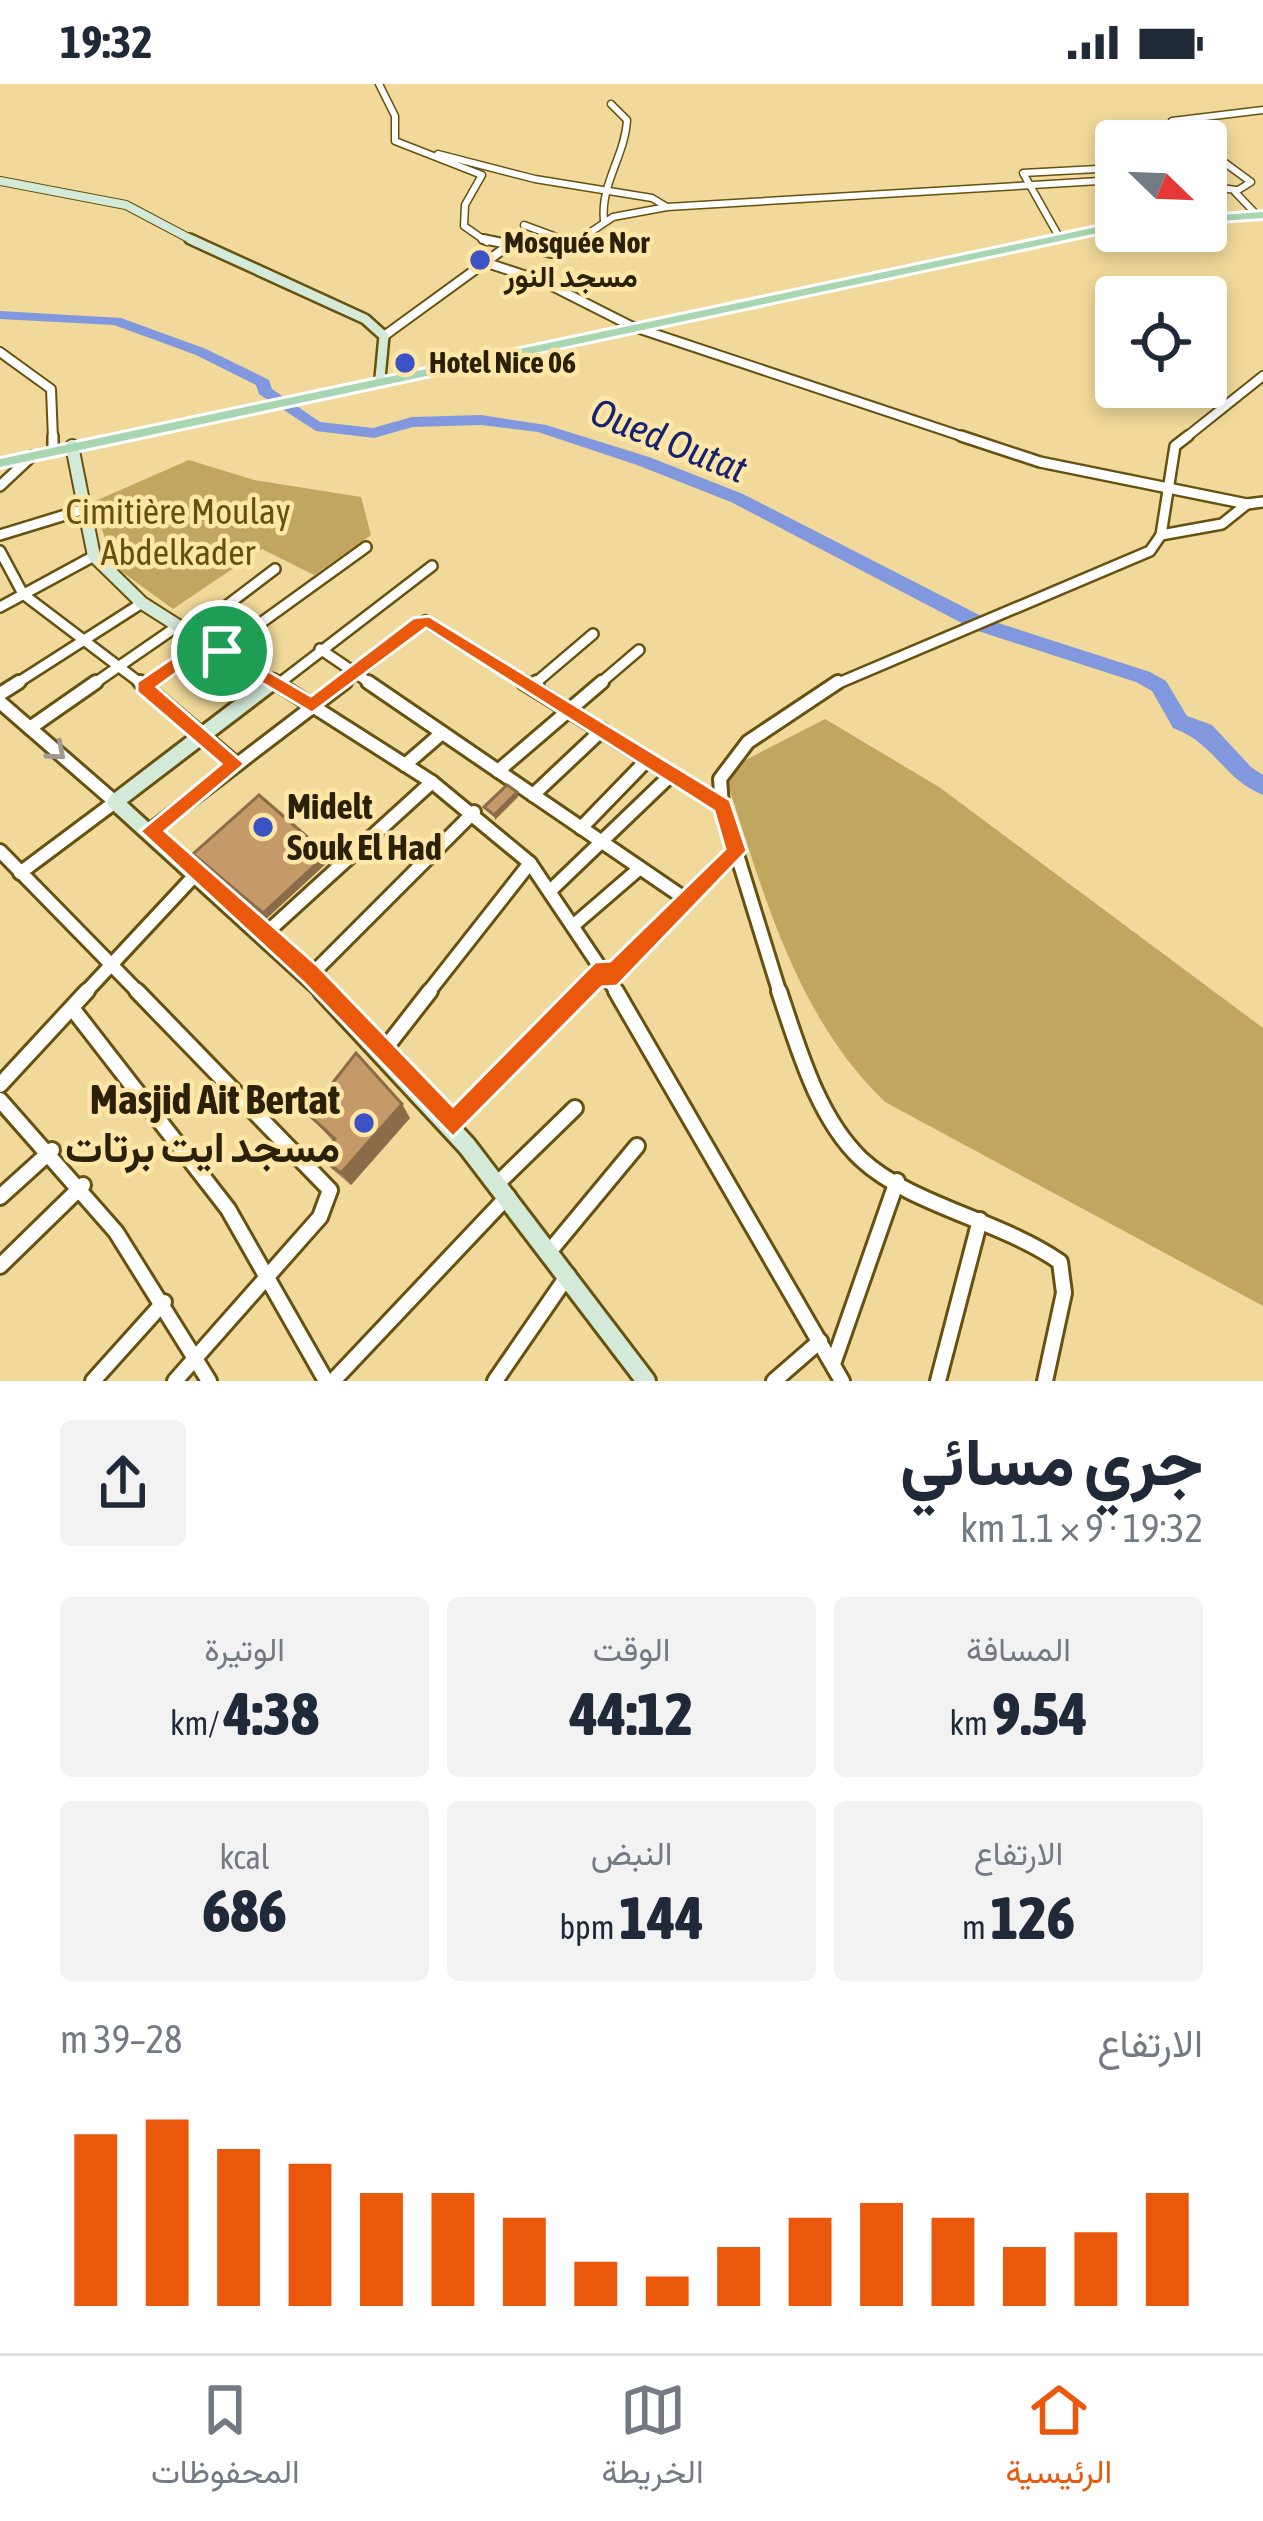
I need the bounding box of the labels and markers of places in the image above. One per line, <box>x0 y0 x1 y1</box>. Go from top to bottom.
place label: Mosquée Nor مسجد النور <box>503 225 650 295</box>
marker: Mosquée Nor مسجد النور <box>467 247 493 273</box>
place label: Hotel Nice 06 <box>429 345 576 379</box>
marker: Hotel Nice 06 <box>392 350 418 376</box>
pin <box>171 600 273 702</box>
place label: Midelt Souk El Had <box>287 785 442 868</box>
marker: Midelt Souk El Had <box>250 814 276 840</box>
place label: Masjid Ait Bertat مسجد ايت برتات <box>65 1075 340 1174</box>
marker: Masjid Ait Bertat مسجد ايت برتات <box>351 1110 377 1136</box>

